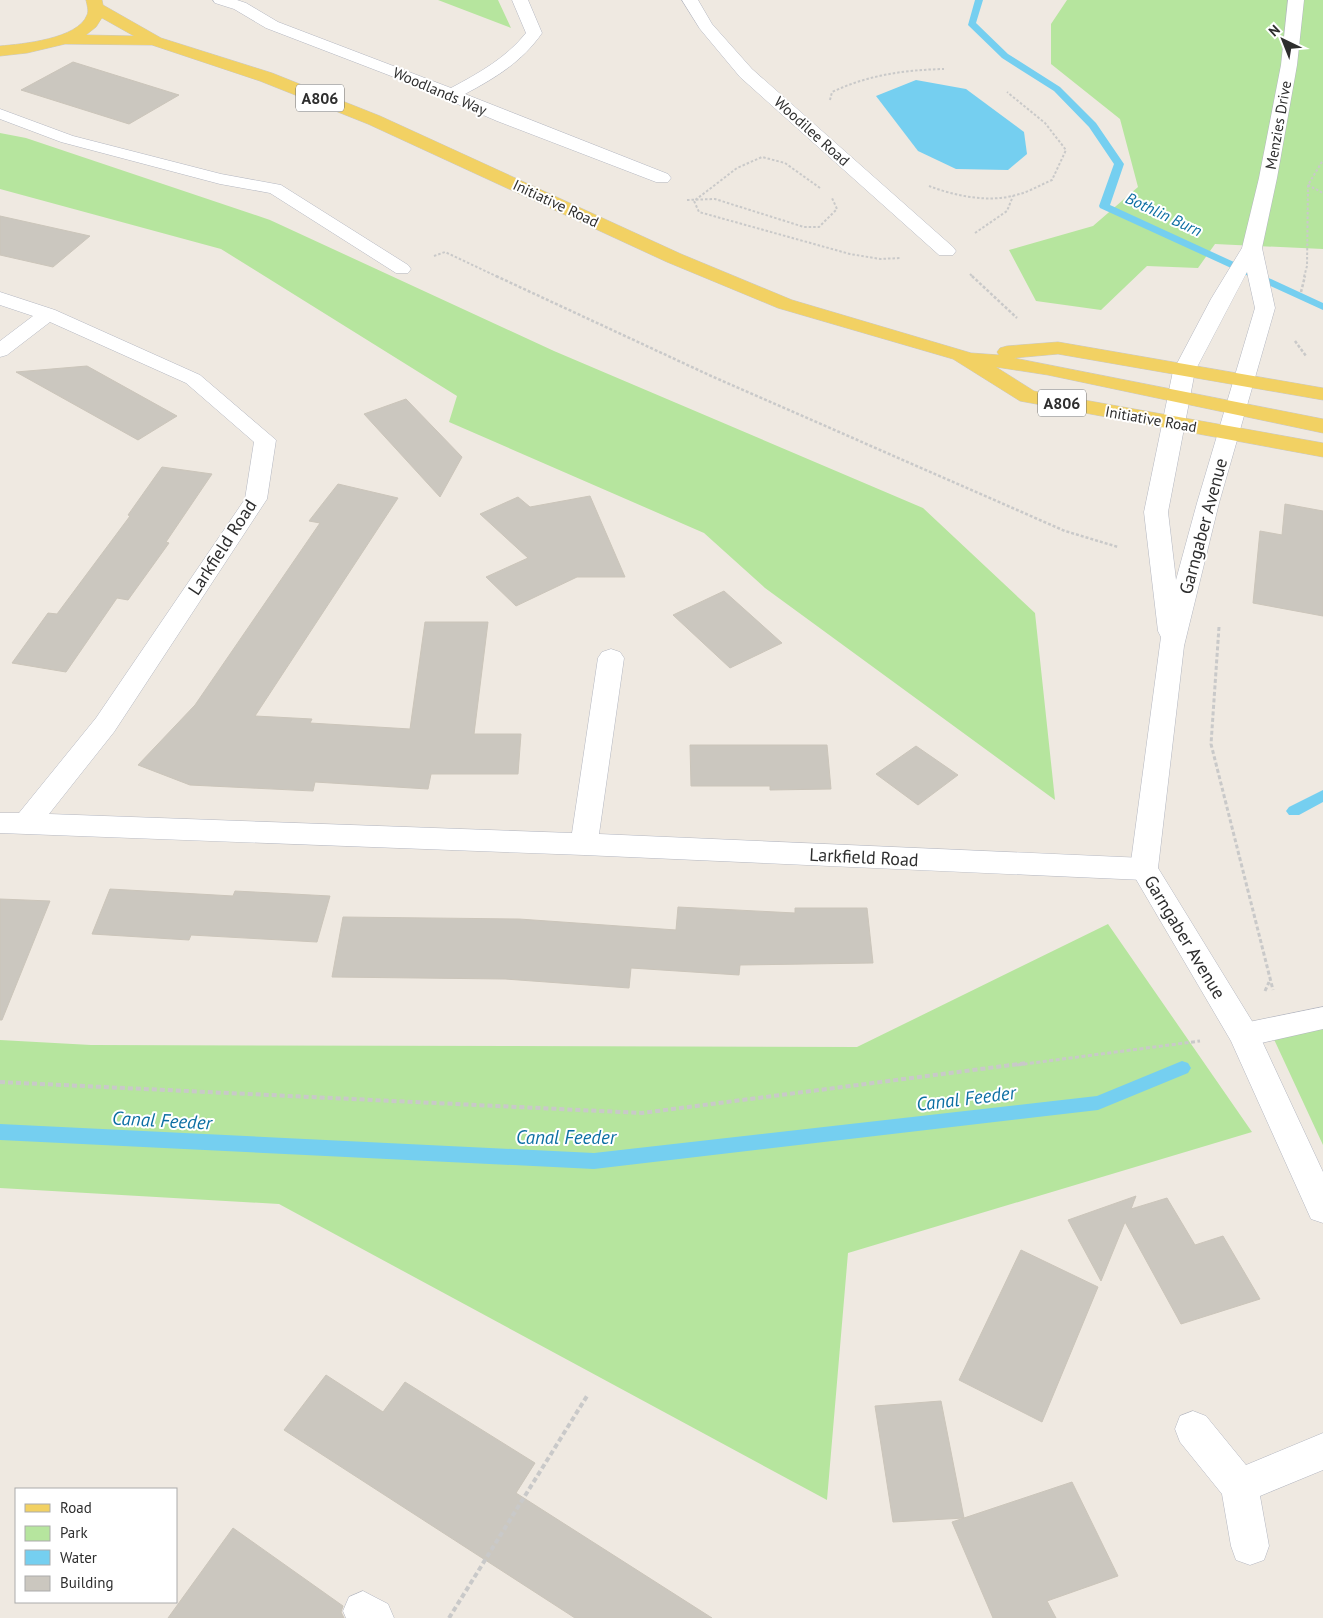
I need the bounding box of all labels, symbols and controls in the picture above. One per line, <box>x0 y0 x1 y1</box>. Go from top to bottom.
north arrow <box>1258 15 1308 65</box>
text: N <box>1265 21 1284 40</box>
street label: Woodlands Way <box>390 63 490 119</box>
street label: Menzies Drive <box>1261 79 1295 171</box>
road number: A806 <box>296 85 344 112</box>
street label: Woodilee Road <box>770 92 854 170</box>
street label: Initiative Road <box>510 175 602 231</box>
water label: Bothlin Burn <box>1123 188 1205 240</box>
road number: A806 <box>1038 389 1086 416</box>
street label: Initiative Road <box>1104 402 1198 436</box>
street label: Garngaber Avenue <box>1174 455 1232 597</box>
street label: Larkfield Road <box>183 495 261 599</box>
street label: Larkfield Road <box>809 843 919 871</box>
street label: Garngaber Avenue <box>1139 871 1231 1003</box>
water label: Canal Feeder <box>915 1080 1019 1116</box>
water label: Canal Feeder <box>112 1105 214 1135</box>
water label: Canal Feeder <box>516 1125 618 1149</box>
legend <box>15 1488 178 1603</box>
text: Road <box>60 1498 92 1517</box>
text: Park <box>60 1523 88 1542</box>
text: Water <box>60 1548 97 1567</box>
text: Building <box>60 1573 114 1592</box>

